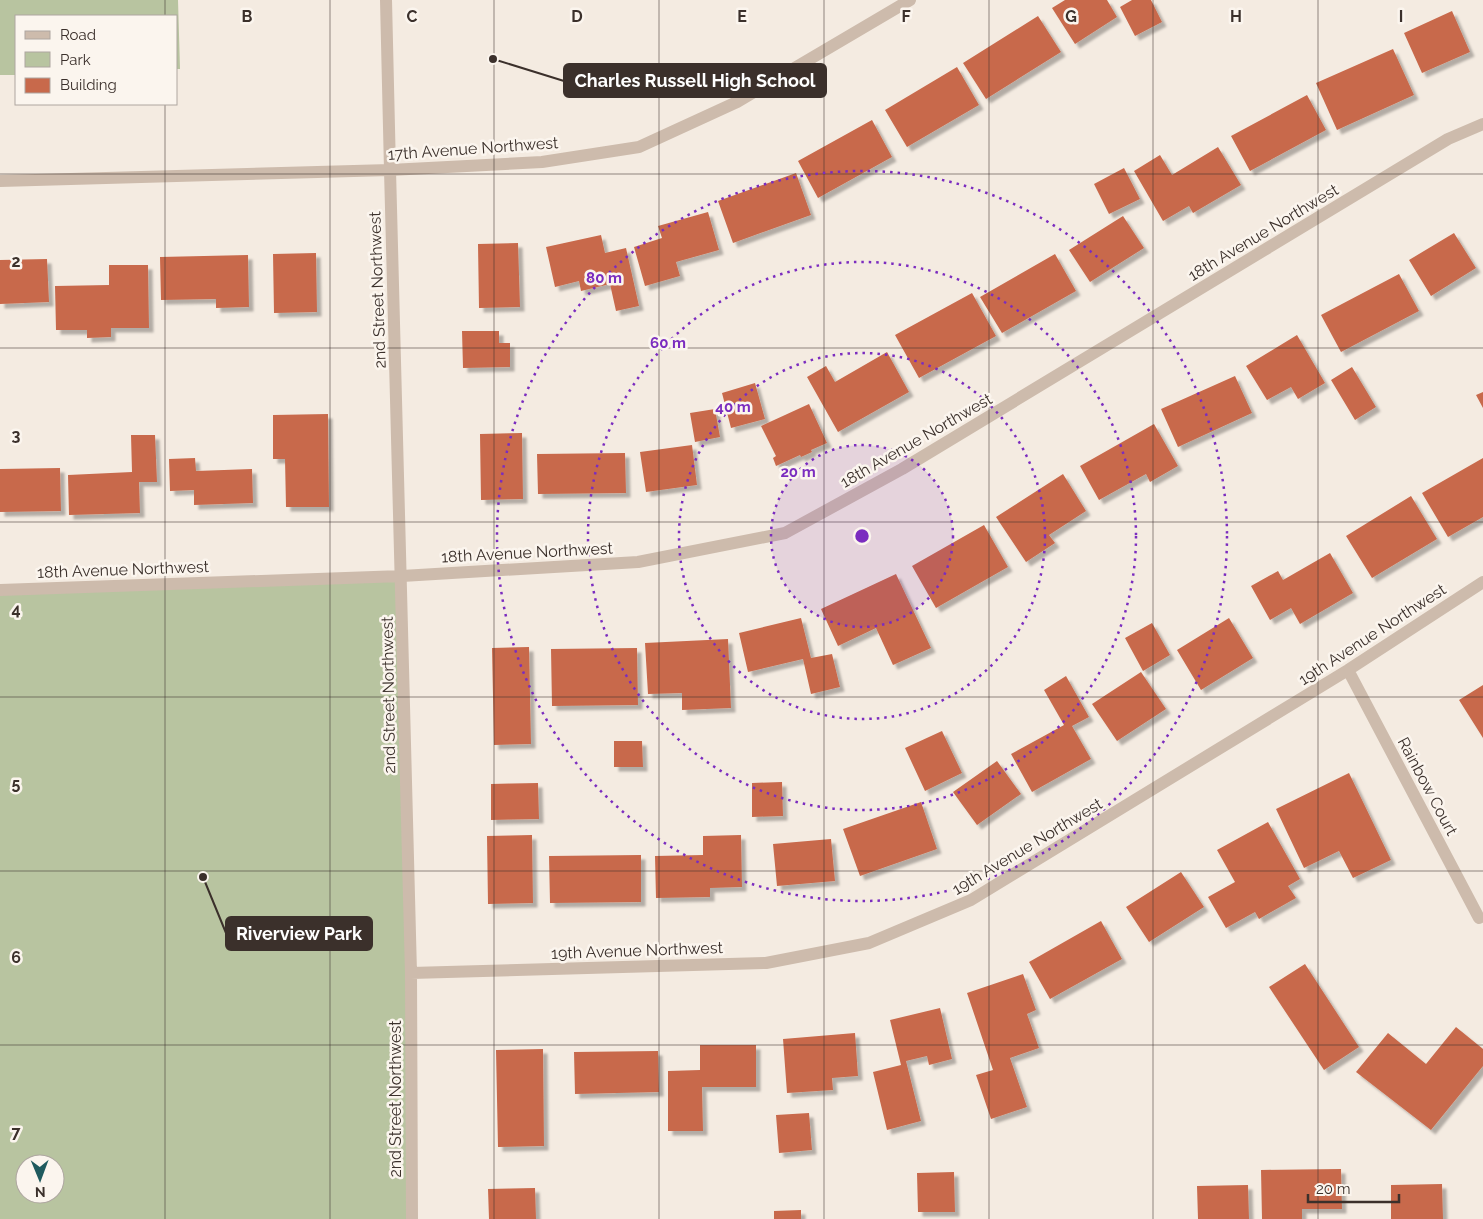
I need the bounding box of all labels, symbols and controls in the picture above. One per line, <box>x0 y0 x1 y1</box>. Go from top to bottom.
text: B <box>242 7 253 26</box>
text: C <box>407 7 418 26</box>
text: D <box>571 7 583 26</box>
text: E <box>737 7 747 26</box>
text: F <box>901 7 911 26</box>
text: G <box>1065 7 1077 26</box>
text: H <box>1230 7 1242 26</box>
text: I <box>1399 7 1403 26</box>
legend <box>15 15 178 105</box>
text: Road <box>60 26 96 44</box>
text: Park <box>60 51 91 69</box>
callout: Charles Russell High School <box>564 64 826 97</box>
text: Charles Russell High School <box>574 70 816 91</box>
text: Building <box>60 76 117 94</box>
street label: 17th Avenue Northwest <box>387 133 560 164</box>
street label: 18th Avenue Northwest <box>1185 180 1342 285</box>
street label: 2nd Street Northwest <box>365 210 390 369</box>
text: 2 <box>11 252 21 271</box>
text: 80 m <box>586 269 622 287</box>
text: 60 m <box>650 334 686 352</box>
street label: 18th Avenue Northwest <box>837 389 996 492</box>
text: 40 m <box>715 398 751 416</box>
text: 3 <box>12 426 21 445</box>
text: 20 m <box>780 463 816 481</box>
centre of rings <box>853 527 871 545</box>
street label: 18th Avenue Northwest <box>441 538 614 566</box>
street label: 18th Avenue Northwest <box>37 557 210 582</box>
street label: 19th Avenue Northwest <box>1295 579 1450 689</box>
text: 4 <box>11 600 21 619</box>
street label: 2nd Street Northwest <box>378 616 399 774</box>
street label: Rainbow Court <box>1394 734 1462 839</box>
text: 5 <box>12 774 21 793</box>
street label: 19th Avenue Northwest <box>949 794 1106 899</box>
callout: Riverview Park <box>226 917 372 950</box>
text: Riverview Park <box>236 923 363 944</box>
street label: 19th Avenue Northwest <box>551 938 724 963</box>
text: 6 <box>11 948 21 967</box>
street label: 2nd Street Northwest <box>386 1020 405 1178</box>
text: 7 <box>12 1123 21 1142</box>
north arrow <box>15 1154 65 1204</box>
scale bar <box>1308 1172 1399 1204</box>
text: 20 m <box>1316 1180 1351 1198</box>
text: N <box>35 1184 46 1200</box>

